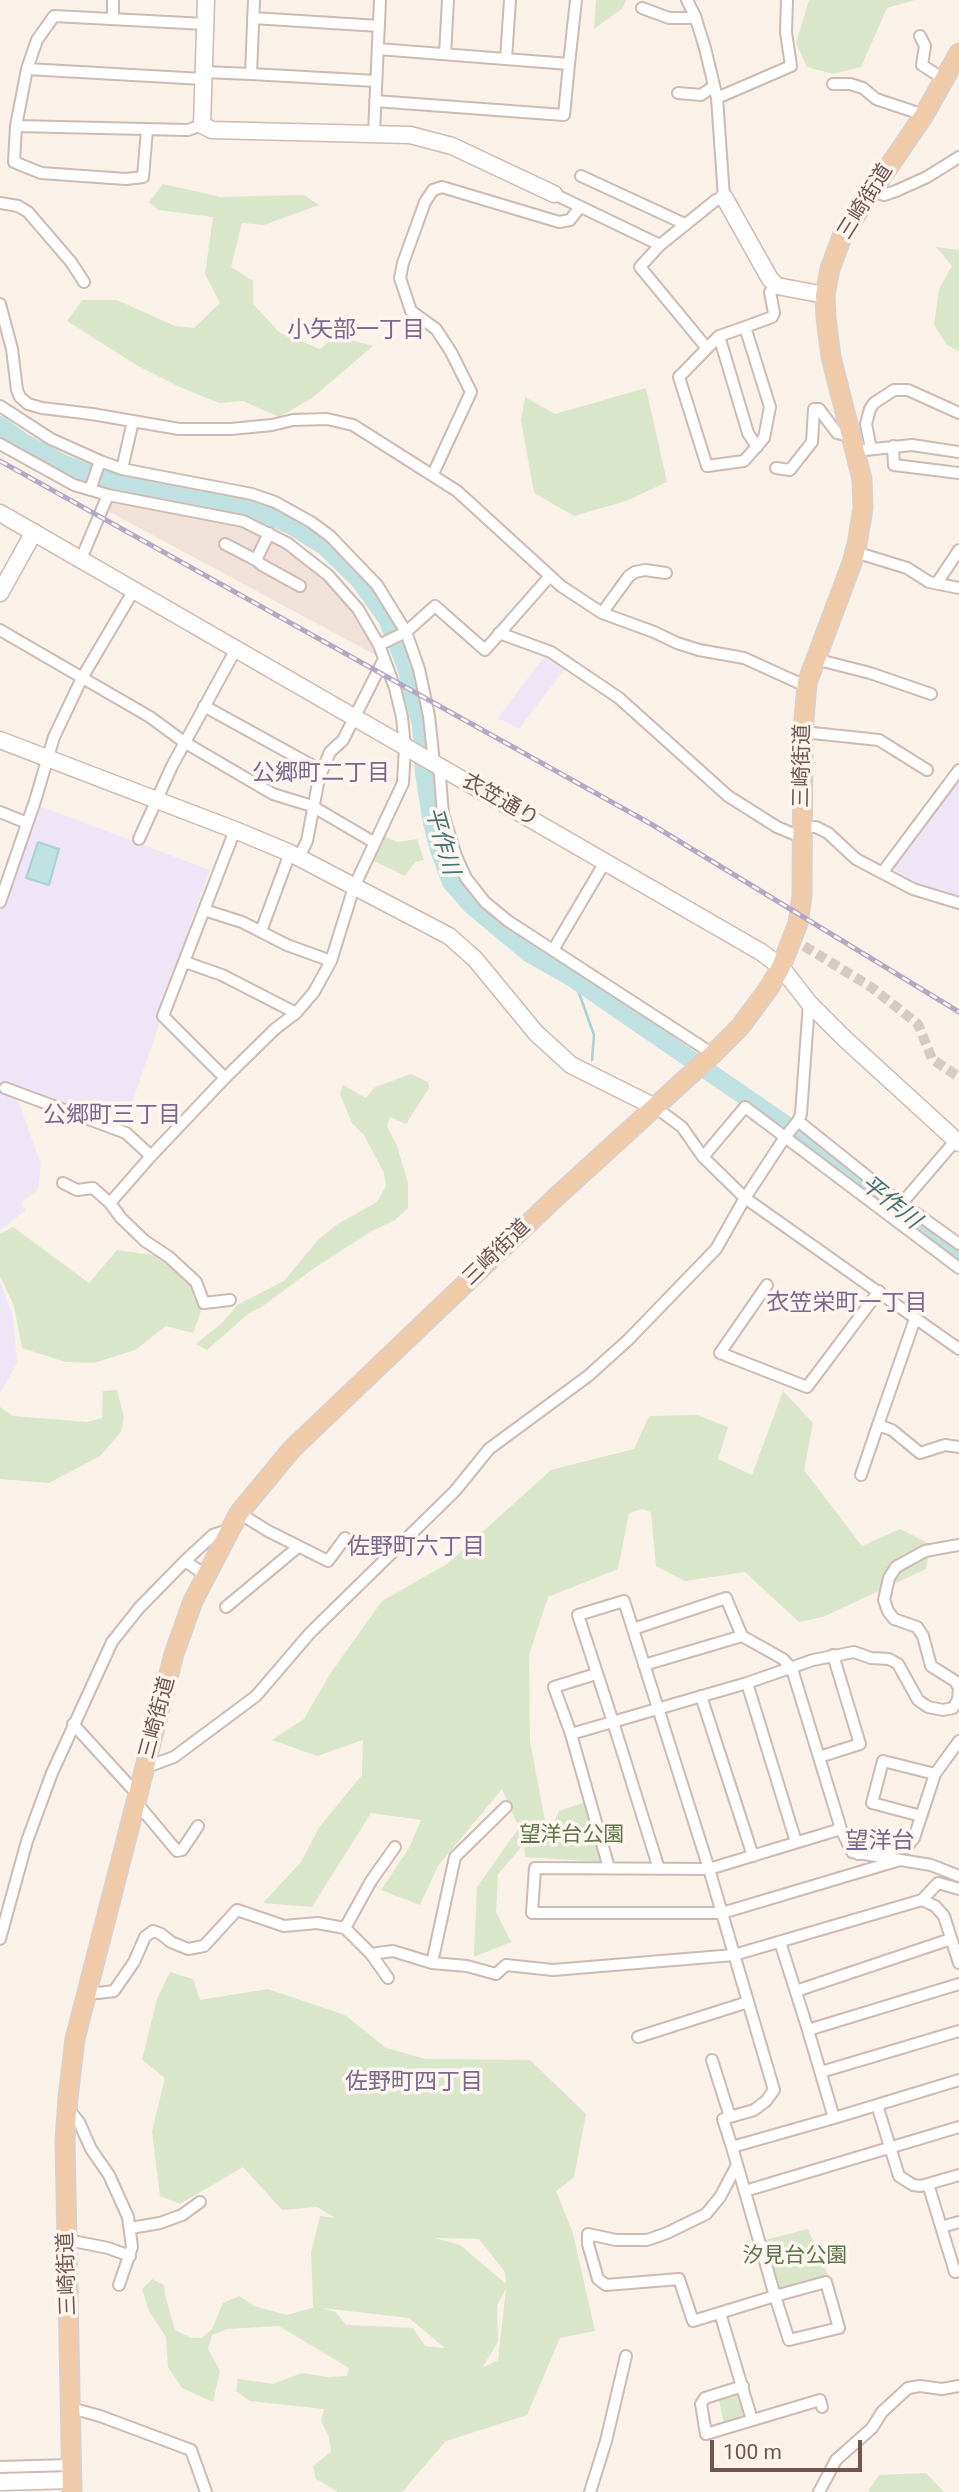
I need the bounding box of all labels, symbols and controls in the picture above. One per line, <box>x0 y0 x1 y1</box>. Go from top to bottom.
street label: 三崎街道 <box>833 160 899 244</box>
district label: 小矢部一丁目 <box>287 317 425 345</box>
street label: 三崎街道 <box>790 724 816 808</box>
district label: 公郷町二丁目 <box>252 760 390 788</box>
street label: 衣笠通り <box>457 769 543 833</box>
water label: 平作川 <box>418 804 464 878</box>
district label: 公郷町三丁目 <box>43 1102 181 1130</box>
water label: 平作川 <box>855 1171 925 1235</box>
street label: 三崎街道 <box>458 1215 536 1291</box>
district label: 衣笠栄町一丁目 <box>767 1290 927 1318</box>
district label: 佐野町六丁目 <box>347 1534 485 1562</box>
street label: 三崎街道 <box>135 1674 181 1762</box>
park label: 望洋台公園 <box>520 1823 624 1849</box>
district label: 望洋台 <box>846 1828 914 1856</box>
district label: 佐野町四丁目 <box>345 2069 483 2097</box>
street label: 三崎街道 <box>54 2232 82 2316</box>
park label: 汐見台公園 <box>743 2244 847 2270</box>
scale bar <box>714 2426 866 2470</box>
text: 100 m <box>723 2440 782 2464</box>

